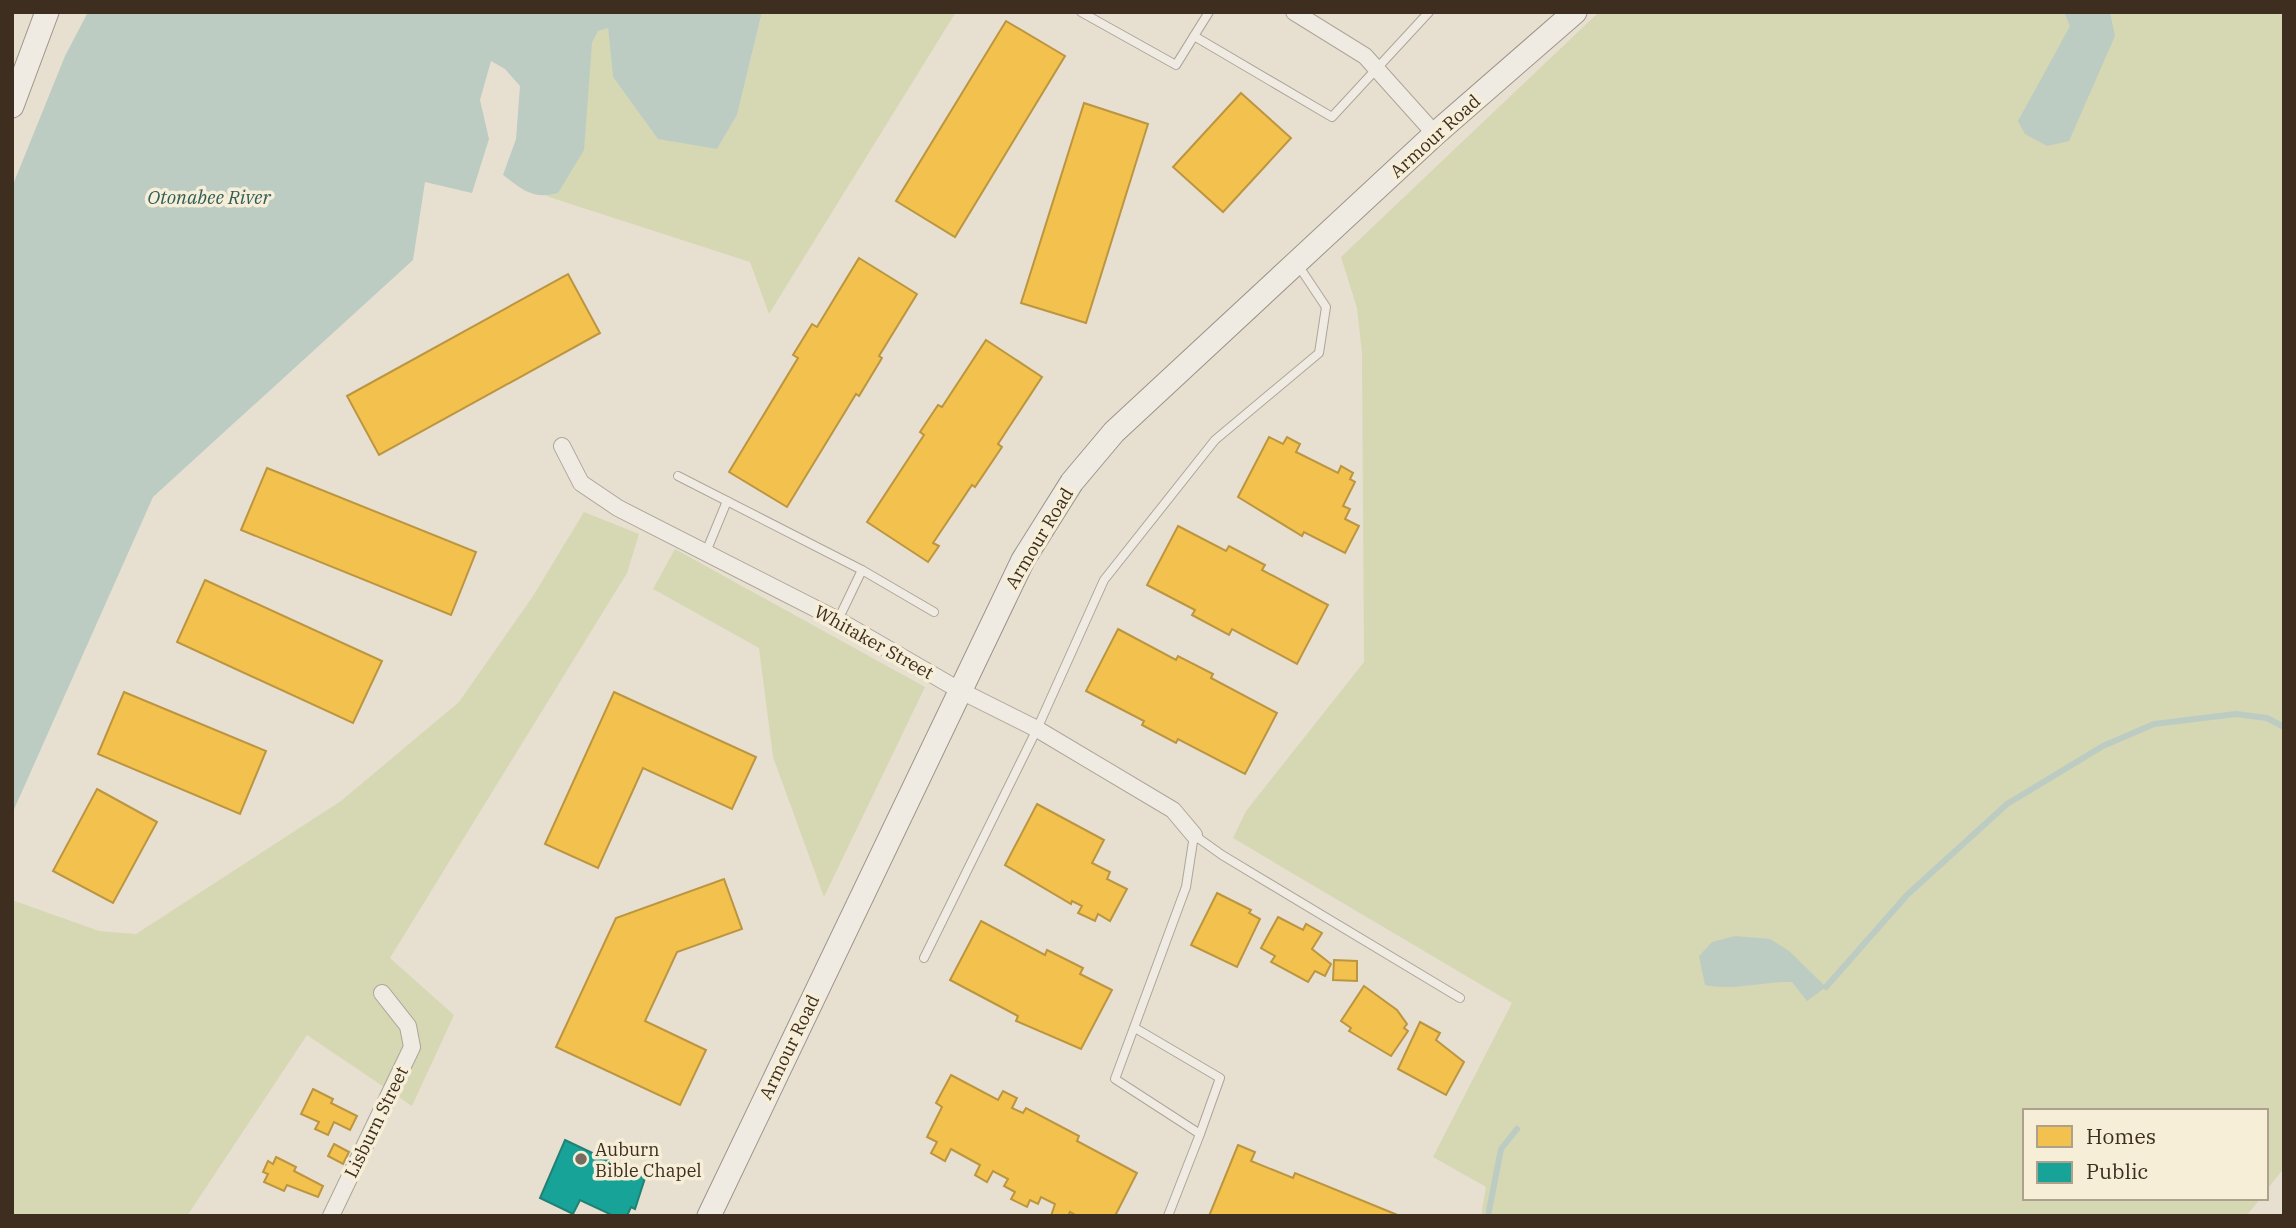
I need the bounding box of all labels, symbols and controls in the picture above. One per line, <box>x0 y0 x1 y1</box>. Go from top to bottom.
street label: Armour Road <box>1385 89 1485 183</box>
water label: Otonabee River <box>147 185 271 209</box>
street label: Armour Road <box>1000 483 1078 593</box>
street label: Whitaker Street <box>810 600 938 684</box>
street label: Armour Road <box>754 991 824 1103</box>
street label: Lisburn Street <box>339 1062 413 1182</box>
legend <box>2023 1109 2268 1200</box>
text: Homes <box>2086 1122 2156 1150</box>
place label: Auburn Bible Chapel <box>595 1138 702 1182</box>
marker: Auburn Bible Chapel <box>573 1151 589 1167</box>
text: Public <box>2086 1157 2148 1185</box>

